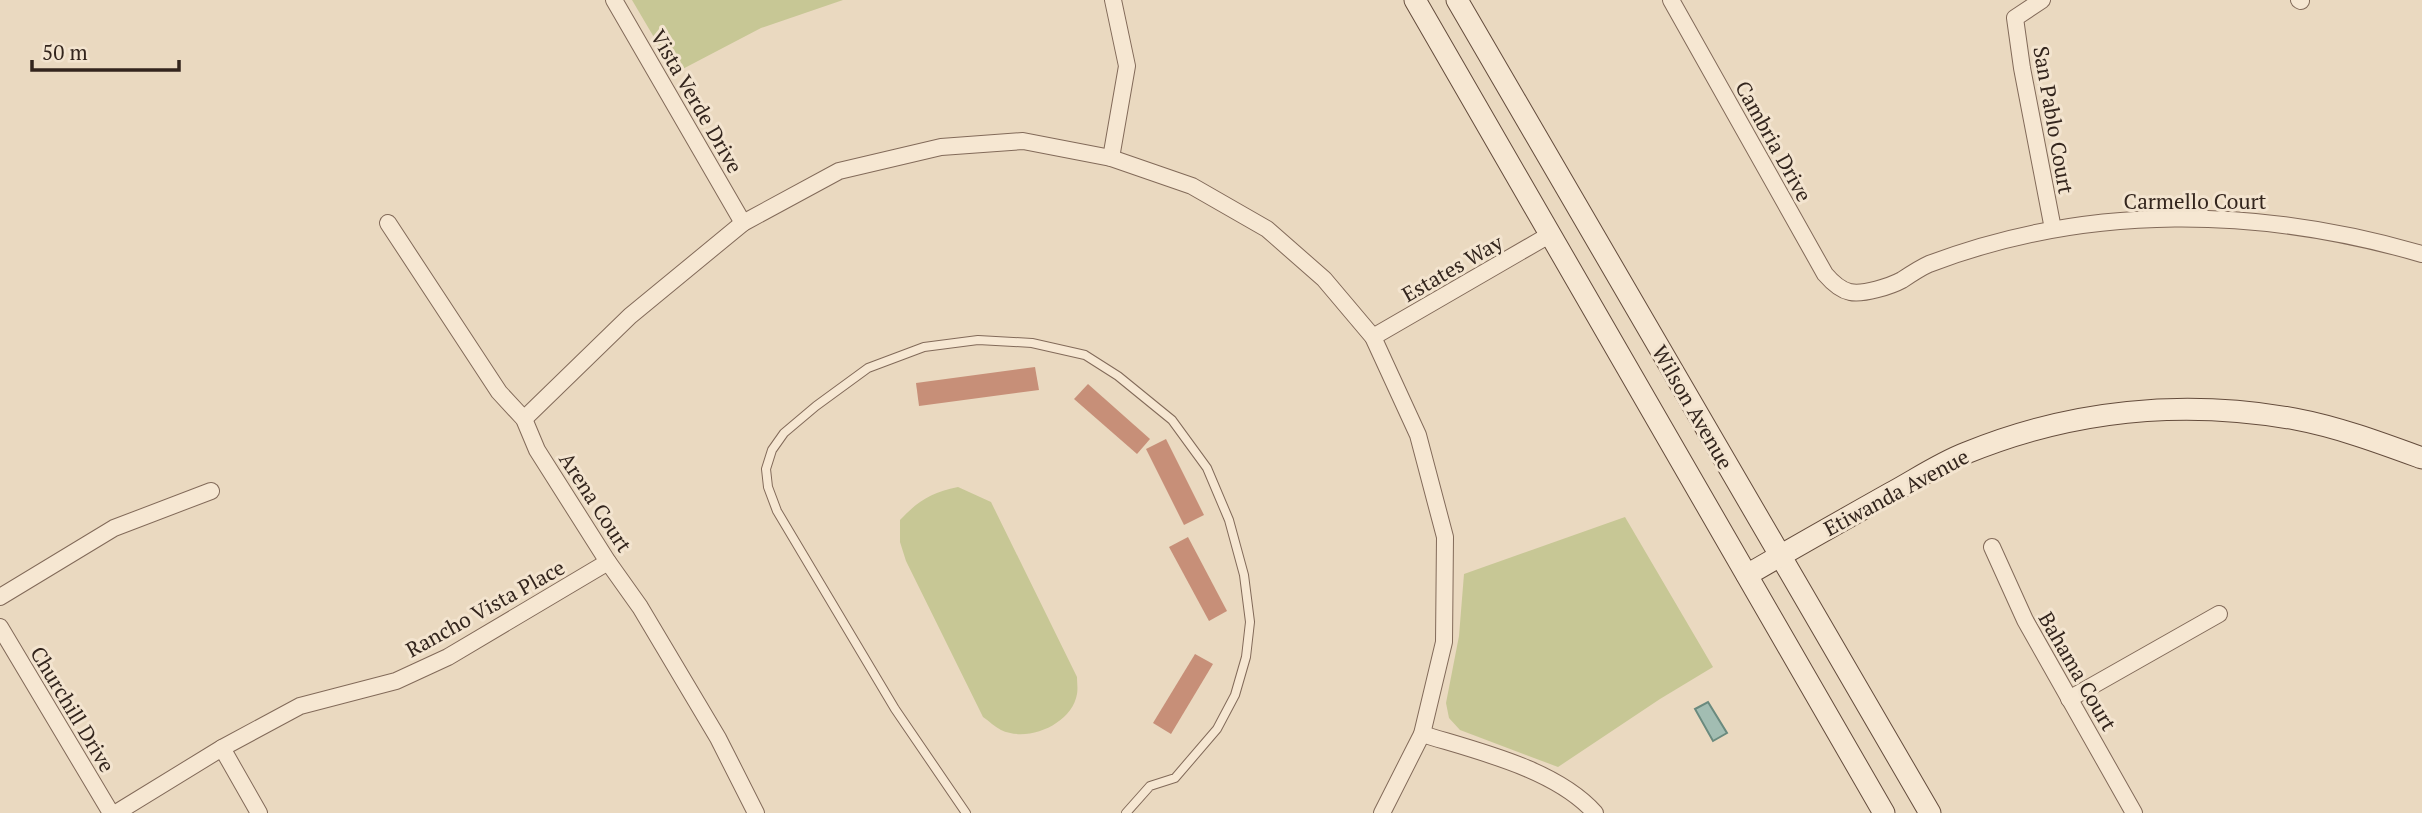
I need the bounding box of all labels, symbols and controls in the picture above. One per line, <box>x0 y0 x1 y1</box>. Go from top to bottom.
street label: Vista Verde Drive <box>645 24 749 178</box>
scale bar <box>32 28 178 72</box>
text: 50 m <box>42 38 88 66</box>
street label: San Pablo Court <box>2027 44 2081 196</box>
street label: Cambria Drive <box>1729 76 1819 206</box>
street label: Carmello Court <box>2124 187 2267 215</box>
street label: Estates Way <box>1397 228 1508 308</box>
street label: Wilson Avenue <box>1646 340 1740 474</box>
street label: Etiwanda Avenue <box>1819 442 1973 542</box>
street label: Arena Court <box>553 447 639 557</box>
street label: Rancho Vista Place <box>401 553 569 663</box>
street label: Bahama Court <box>2033 606 2123 736</box>
street label: Churchill Drive <box>24 641 122 777</box>

